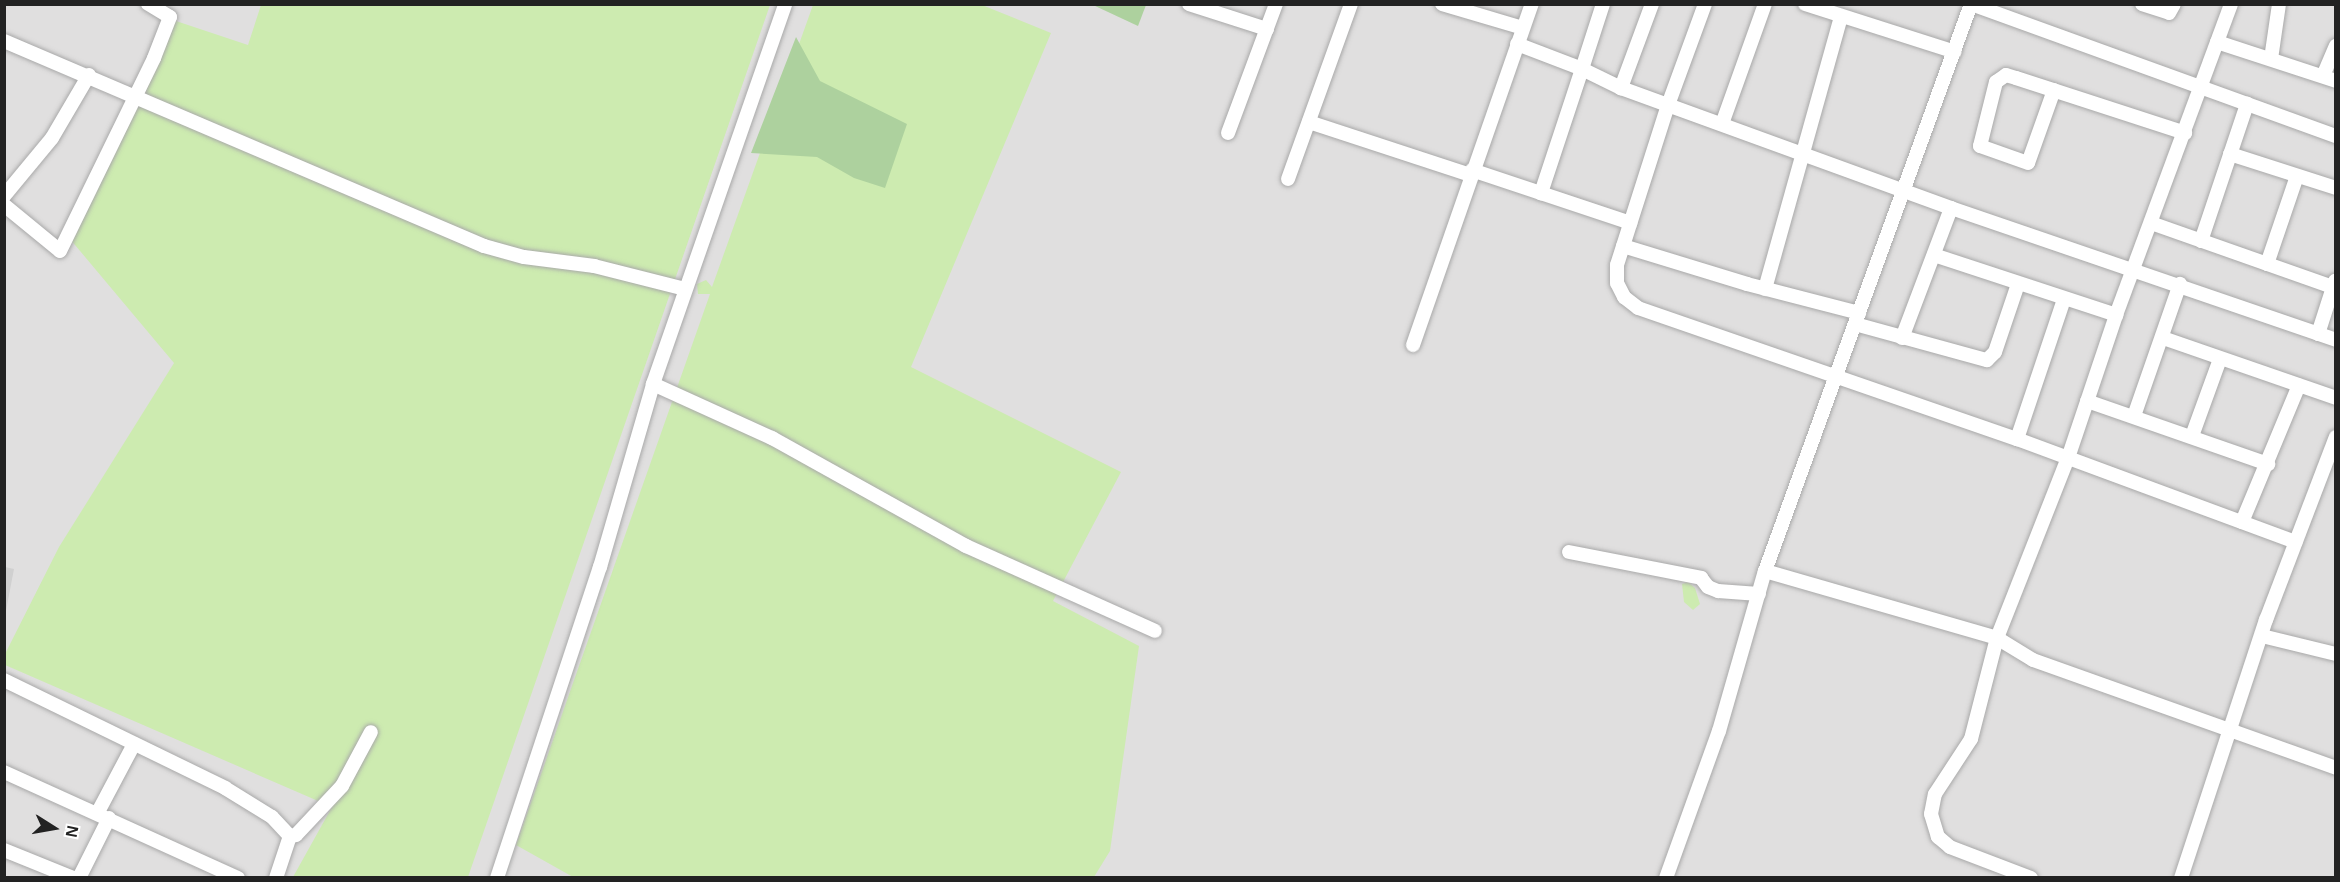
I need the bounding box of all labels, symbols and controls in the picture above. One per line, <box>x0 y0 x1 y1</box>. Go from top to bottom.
north arrow <box>24 798 84 858</box>
text: N <box>63 824 82 839</box>

